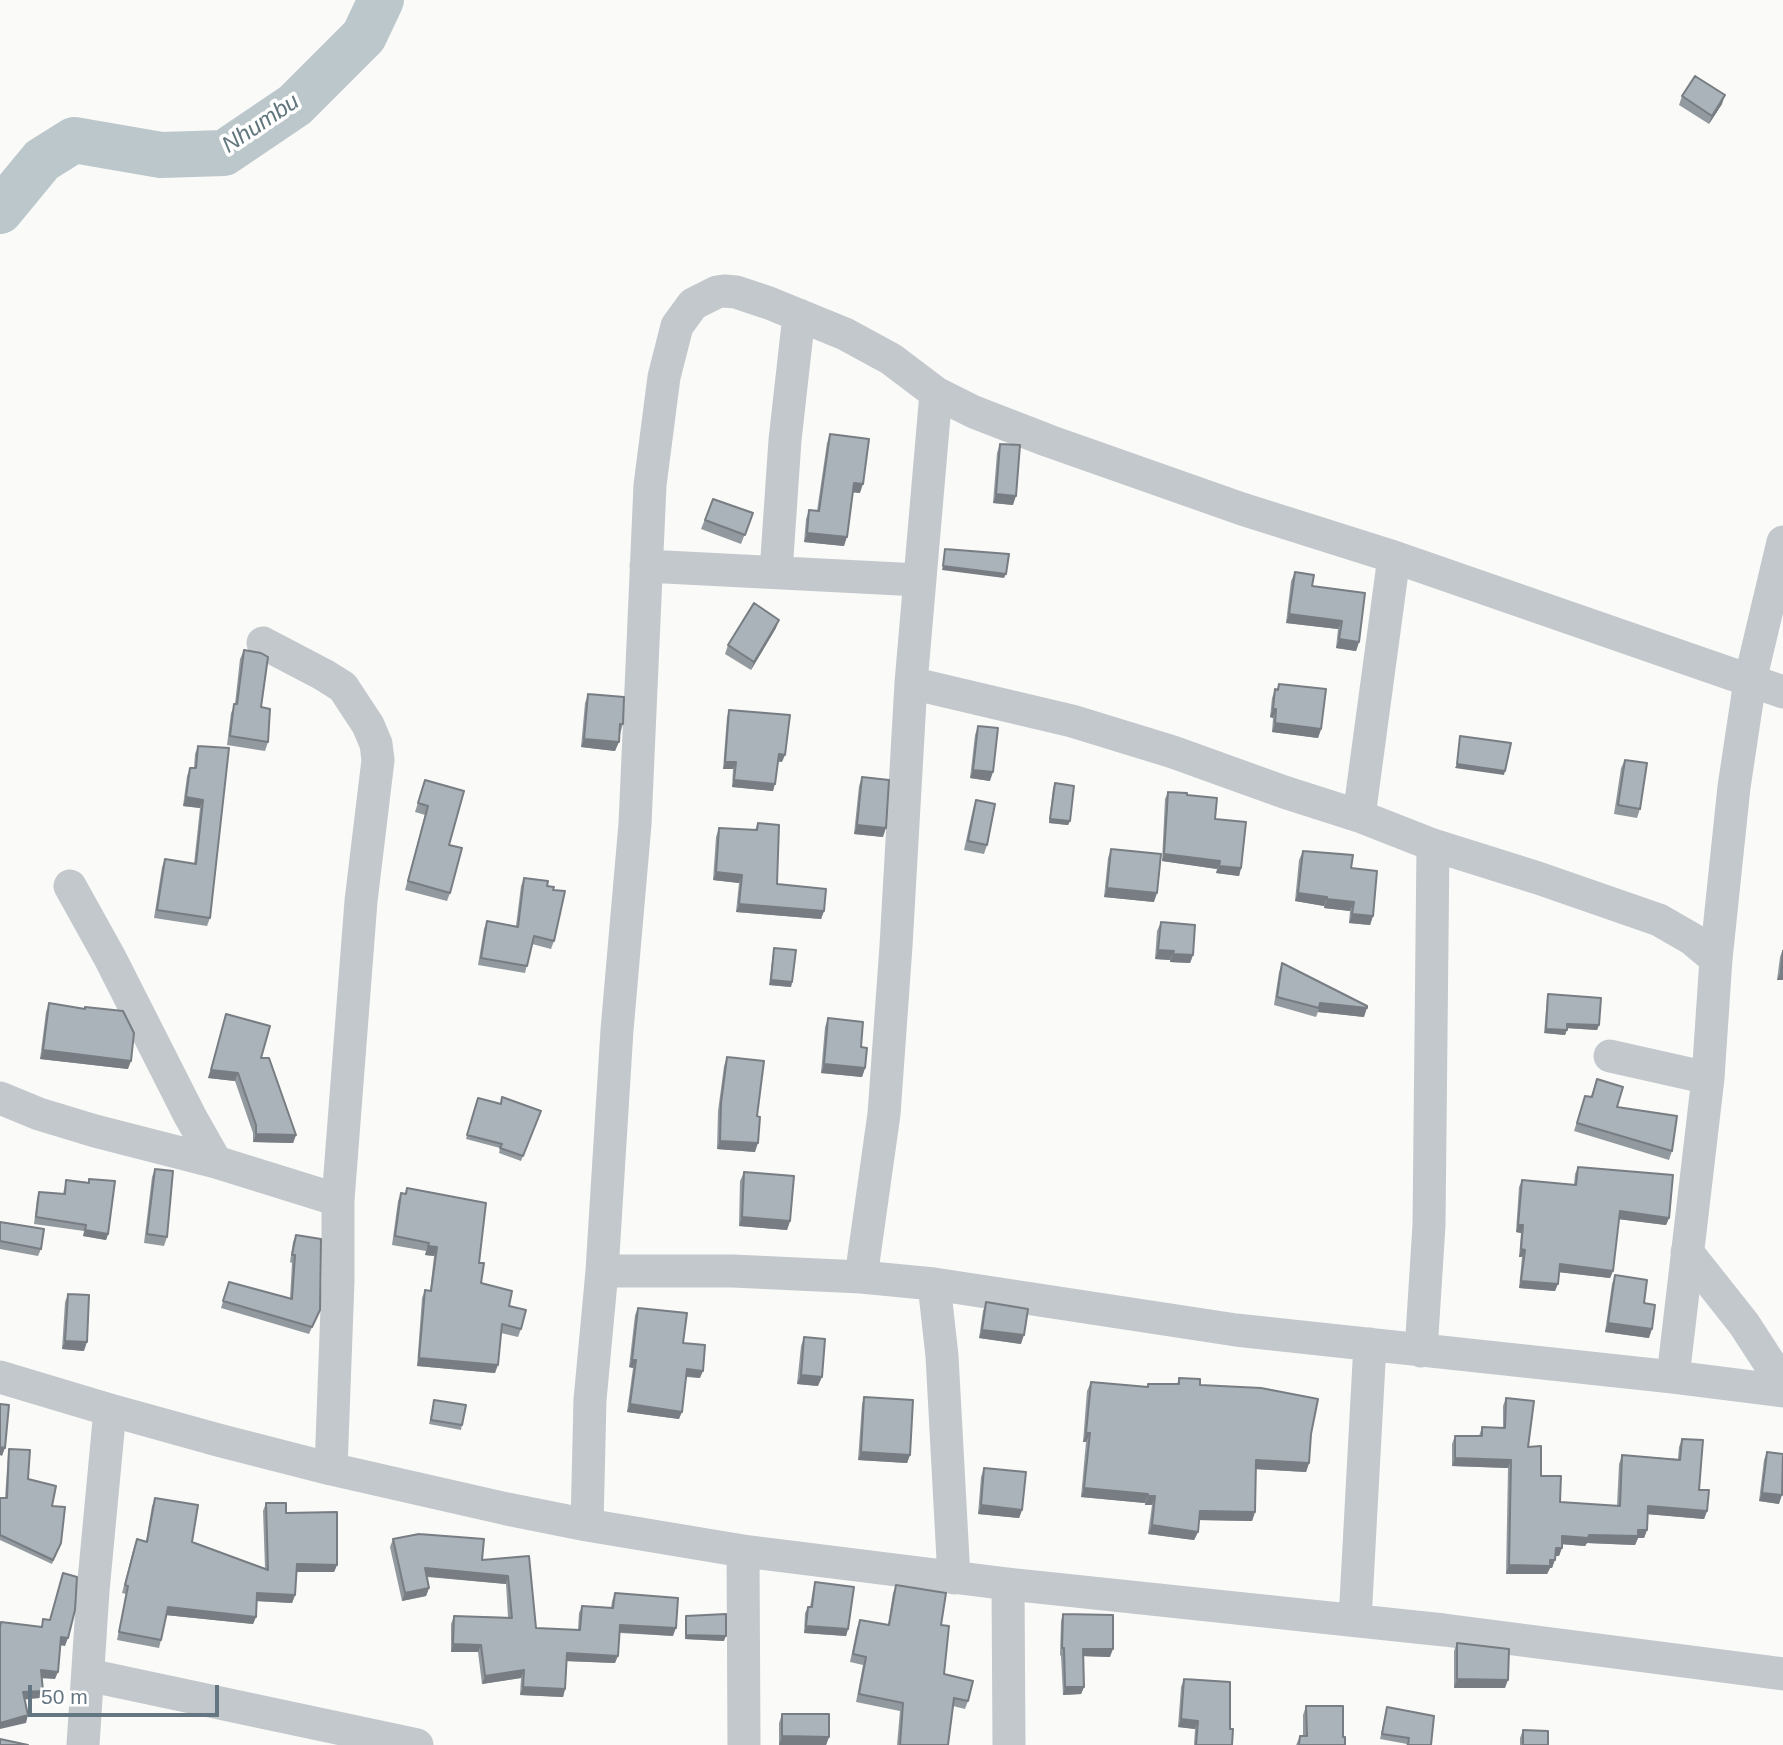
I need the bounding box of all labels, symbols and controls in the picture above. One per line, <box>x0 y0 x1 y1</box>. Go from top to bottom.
water label: Nhumbu <box>217 88 305 160</box>
scale bar <box>32 1672 222 1716</box>
text: 50 m <box>41 1685 88 1708</box>

